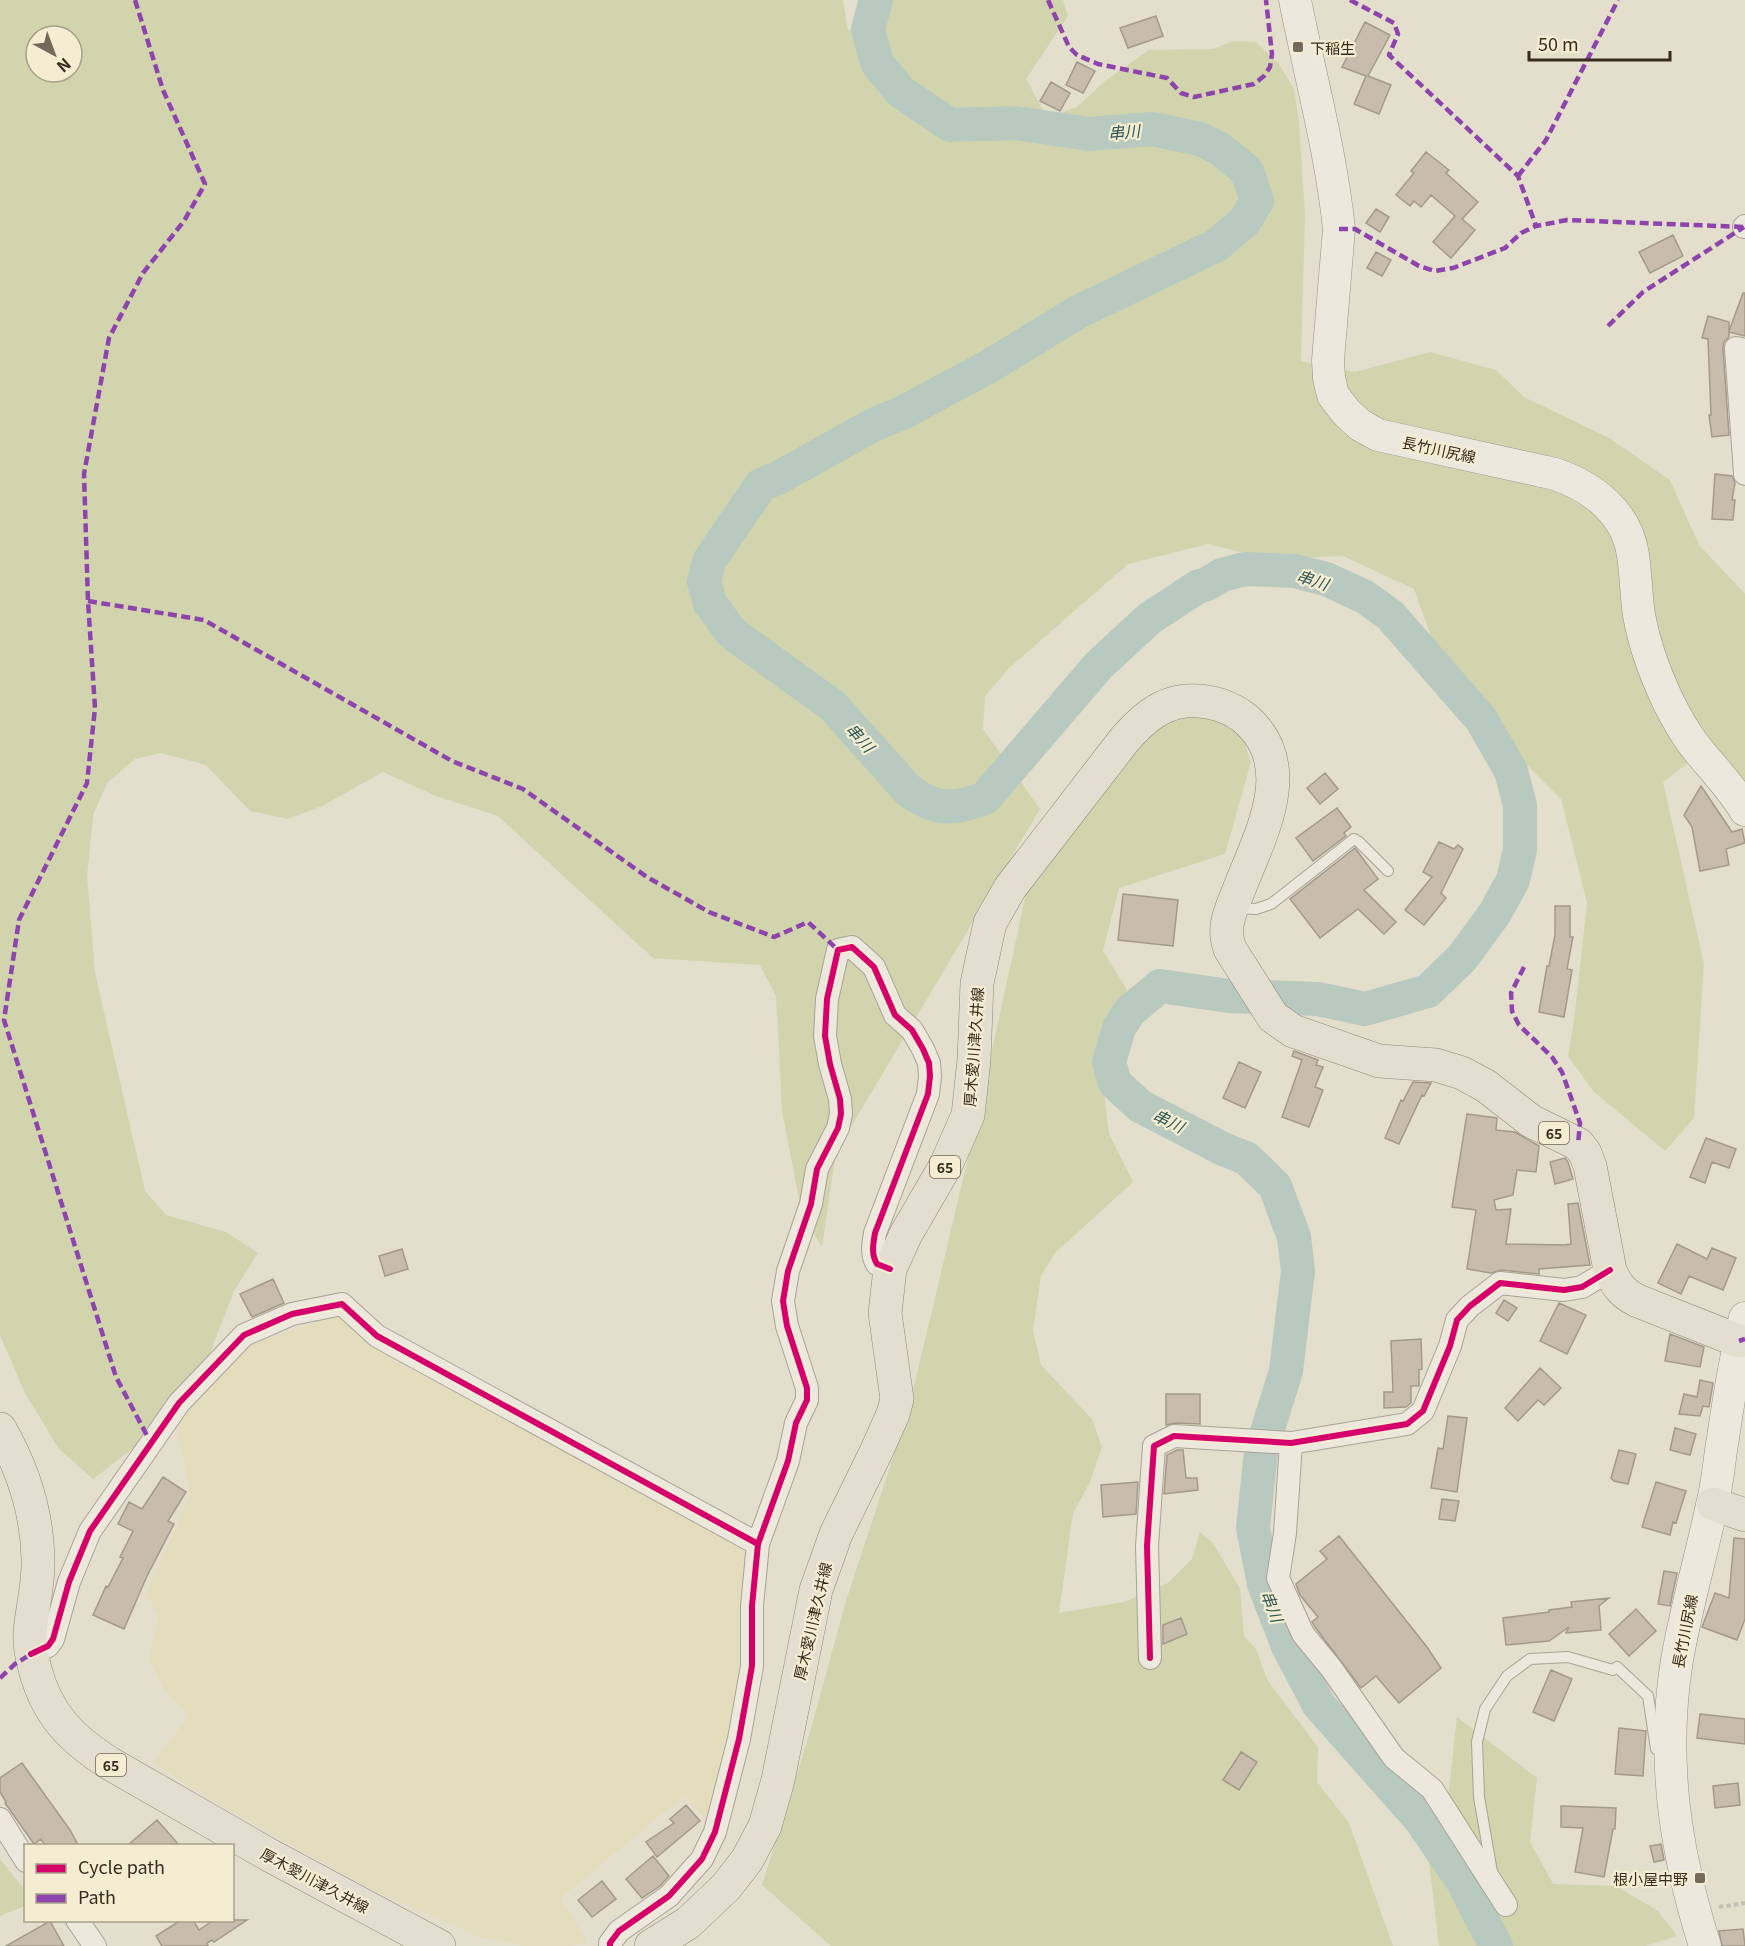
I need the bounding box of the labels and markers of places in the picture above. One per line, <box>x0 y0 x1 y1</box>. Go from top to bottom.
place label: 下稲生 <box>1310 37 1355 58</box>
marker: 下稲生 <box>1291 40 1305 54</box>
place label: 根小屋中野 <box>1613 1868 1688 1889</box>
marker: 根小屋中野 <box>1693 1871 1707 1885</box>

